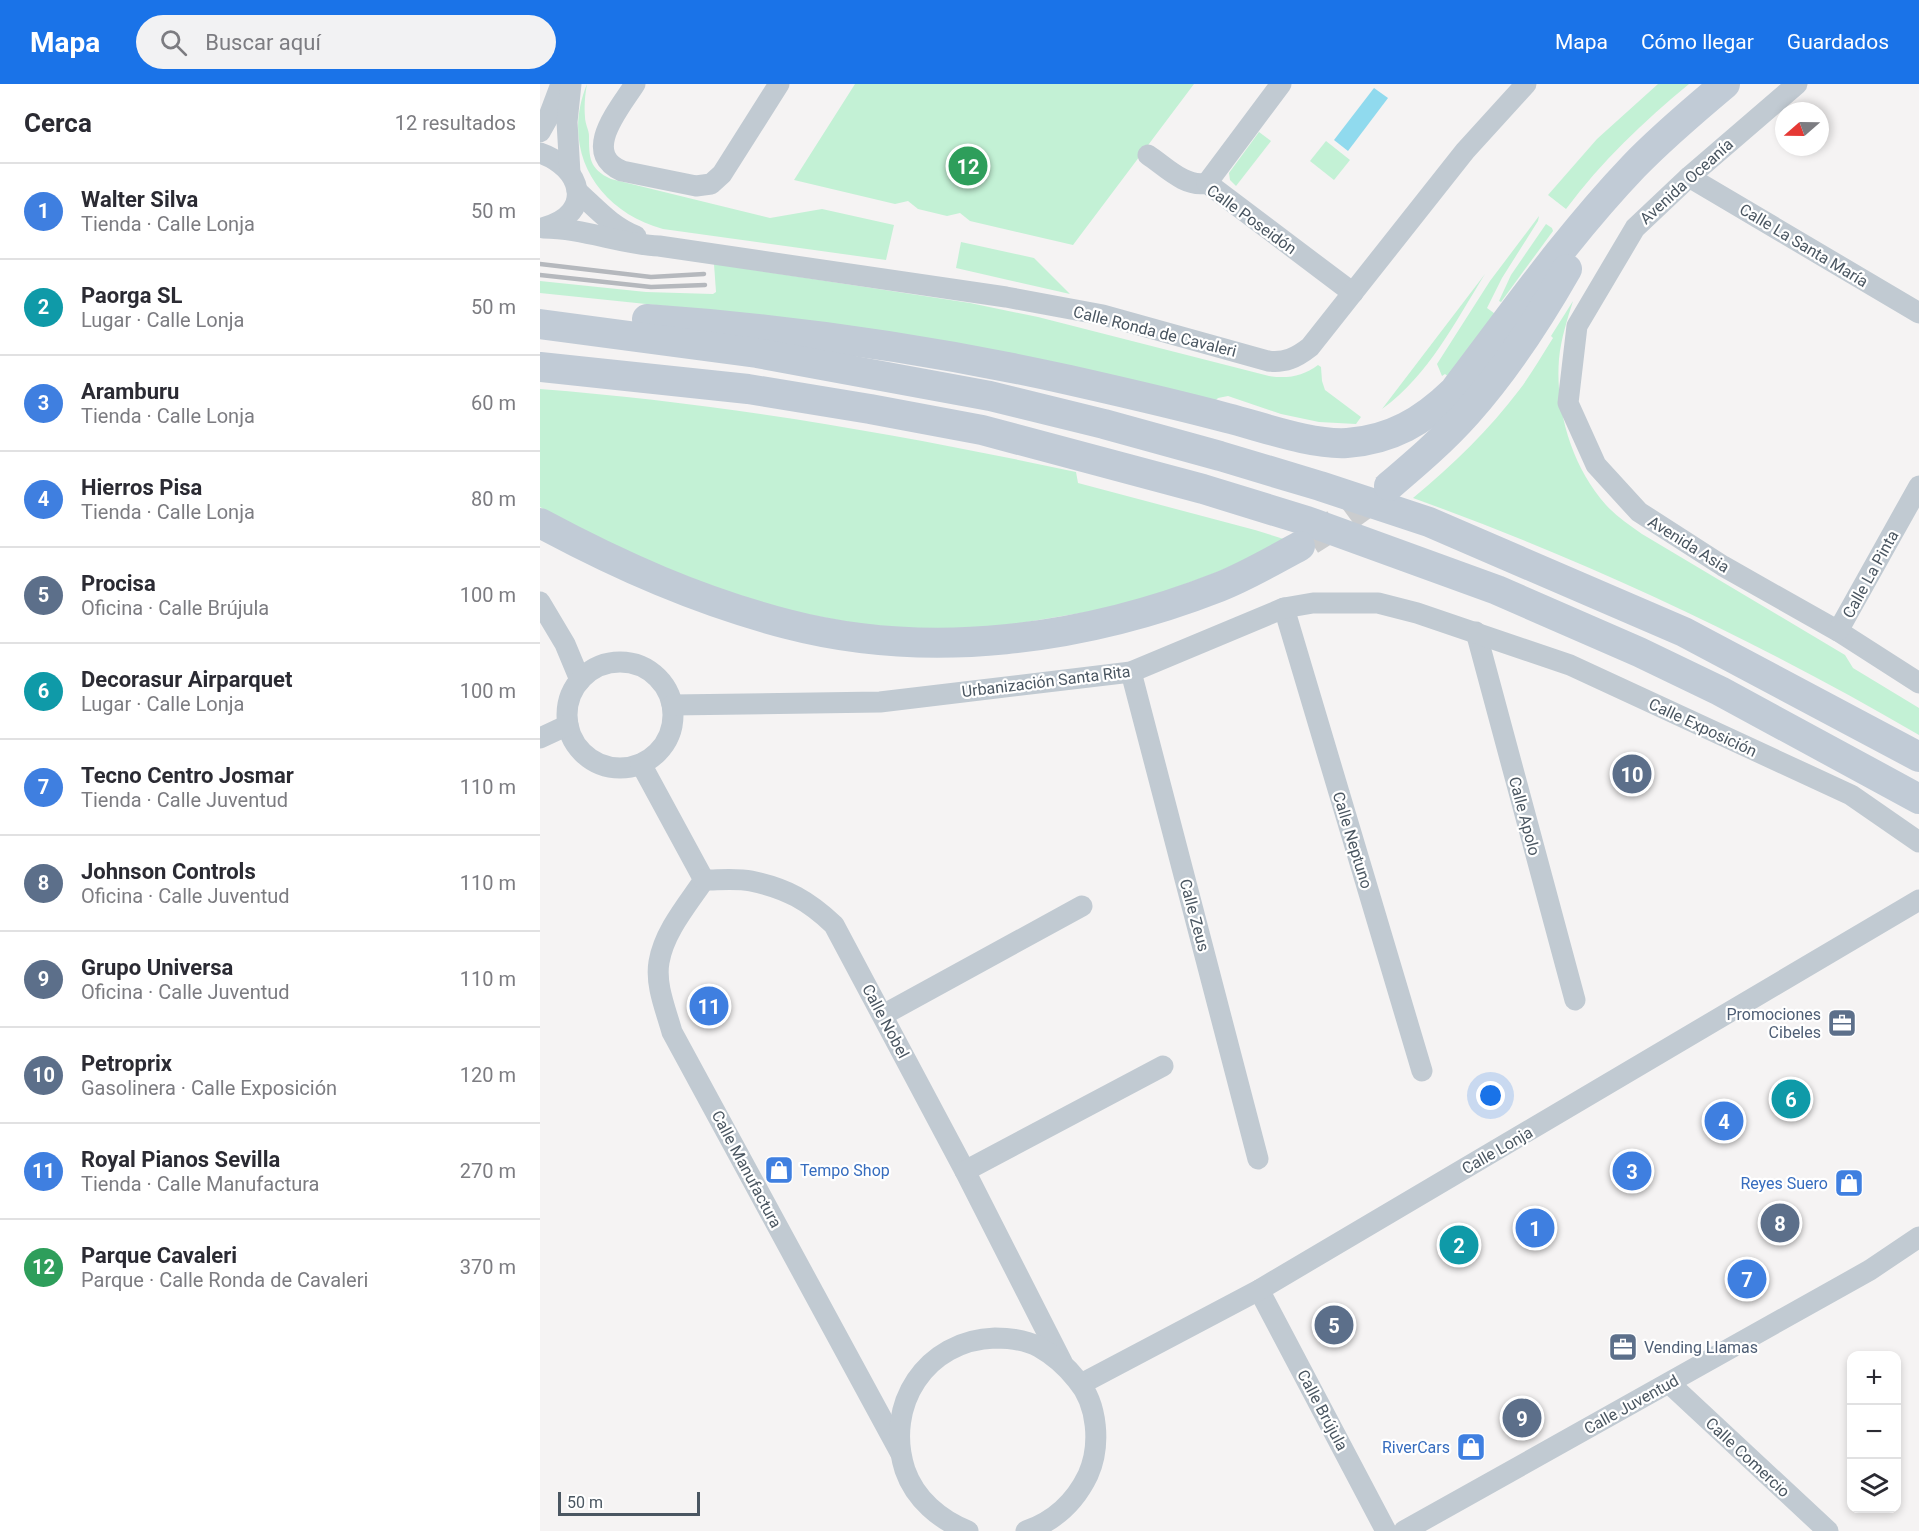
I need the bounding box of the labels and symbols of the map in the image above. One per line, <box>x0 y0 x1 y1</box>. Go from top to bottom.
north arrow <box>1775 102 1829 156</box>
street label: Avenida Oceanía <box>1636 135 1737 228</box>
pin: 12 <box>948 144 988 188</box>
street label: Calle Poseidón <box>1203 181 1300 258</box>
street label: Calle La Santa María <box>1736 200 1871 291</box>
street label: Calle Ronda de Cavaleri <box>1071 302 1238 361</box>
street label: Avenida Asia <box>1645 512 1733 577</box>
street label: Calle La Pinta <box>1839 527 1902 621</box>
street label: Urbanización Santa Rita <box>961 662 1131 701</box>
street label: Calle Exposición <box>1646 694 1760 761</box>
pin: 10 <box>1612 752 1652 796</box>
street label: Calle Apolo <box>1505 775 1544 858</box>
street label: Calle Neptuno <box>1329 789 1376 891</box>
street label: Calle Zeus <box>1176 877 1213 953</box>
street label: Calle Nobel <box>858 981 913 1062</box>
pin: 11 <box>690 984 728 1028</box>
place label: Promociones Cibeles <box>1726 1005 1821 1042</box>
office icon: Promociones Cibeles <box>1826 1007 1858 1039</box>
pin: 6 <box>1772 1076 1810 1122</box>
your location <box>1476 1081 1505 1110</box>
pin: 4 <box>1704 1098 1744 1144</box>
street label: Calle Manufactura <box>708 1107 786 1231</box>
street label: Calle Lonja <box>1459 1123 1536 1178</box>
pin: 3 <box>1612 1148 1652 1194</box>
shop icon: Tempo Shop <box>763 1154 795 1186</box>
place label: Tempo Shop <box>800 1161 890 1180</box>
shop icon: Reyes Suero <box>1833 1167 1865 1199</box>
place label: Reyes Suero <box>1740 1174 1828 1193</box>
pin: 8 <box>1760 1200 1800 1246</box>
pin: 1 <box>1516 1206 1554 1250</box>
pin: 2 <box>1440 1222 1478 1268</box>
pin: 7 <box>1728 1256 1766 1302</box>
pin: 5 <box>1314 1302 1354 1348</box>
office icon: Vending Llamas <box>1607 1331 1639 1363</box>
place label: Vending Llamas <box>1644 1338 1758 1357</box>
street label: Calle Brújula <box>1293 1367 1352 1454</box>
street label: Calle Juventud <box>1581 1371 1682 1438</box>
pin: 9 <box>1502 1396 1542 1440</box>
street label: Calle Comercio <box>1702 1414 1794 1501</box>
shop icon: RiverCars <box>1455 1431 1487 1463</box>
place label: RiverCars <box>1382 1438 1450 1457</box>
scale bar <box>558 1489 700 1516</box>

